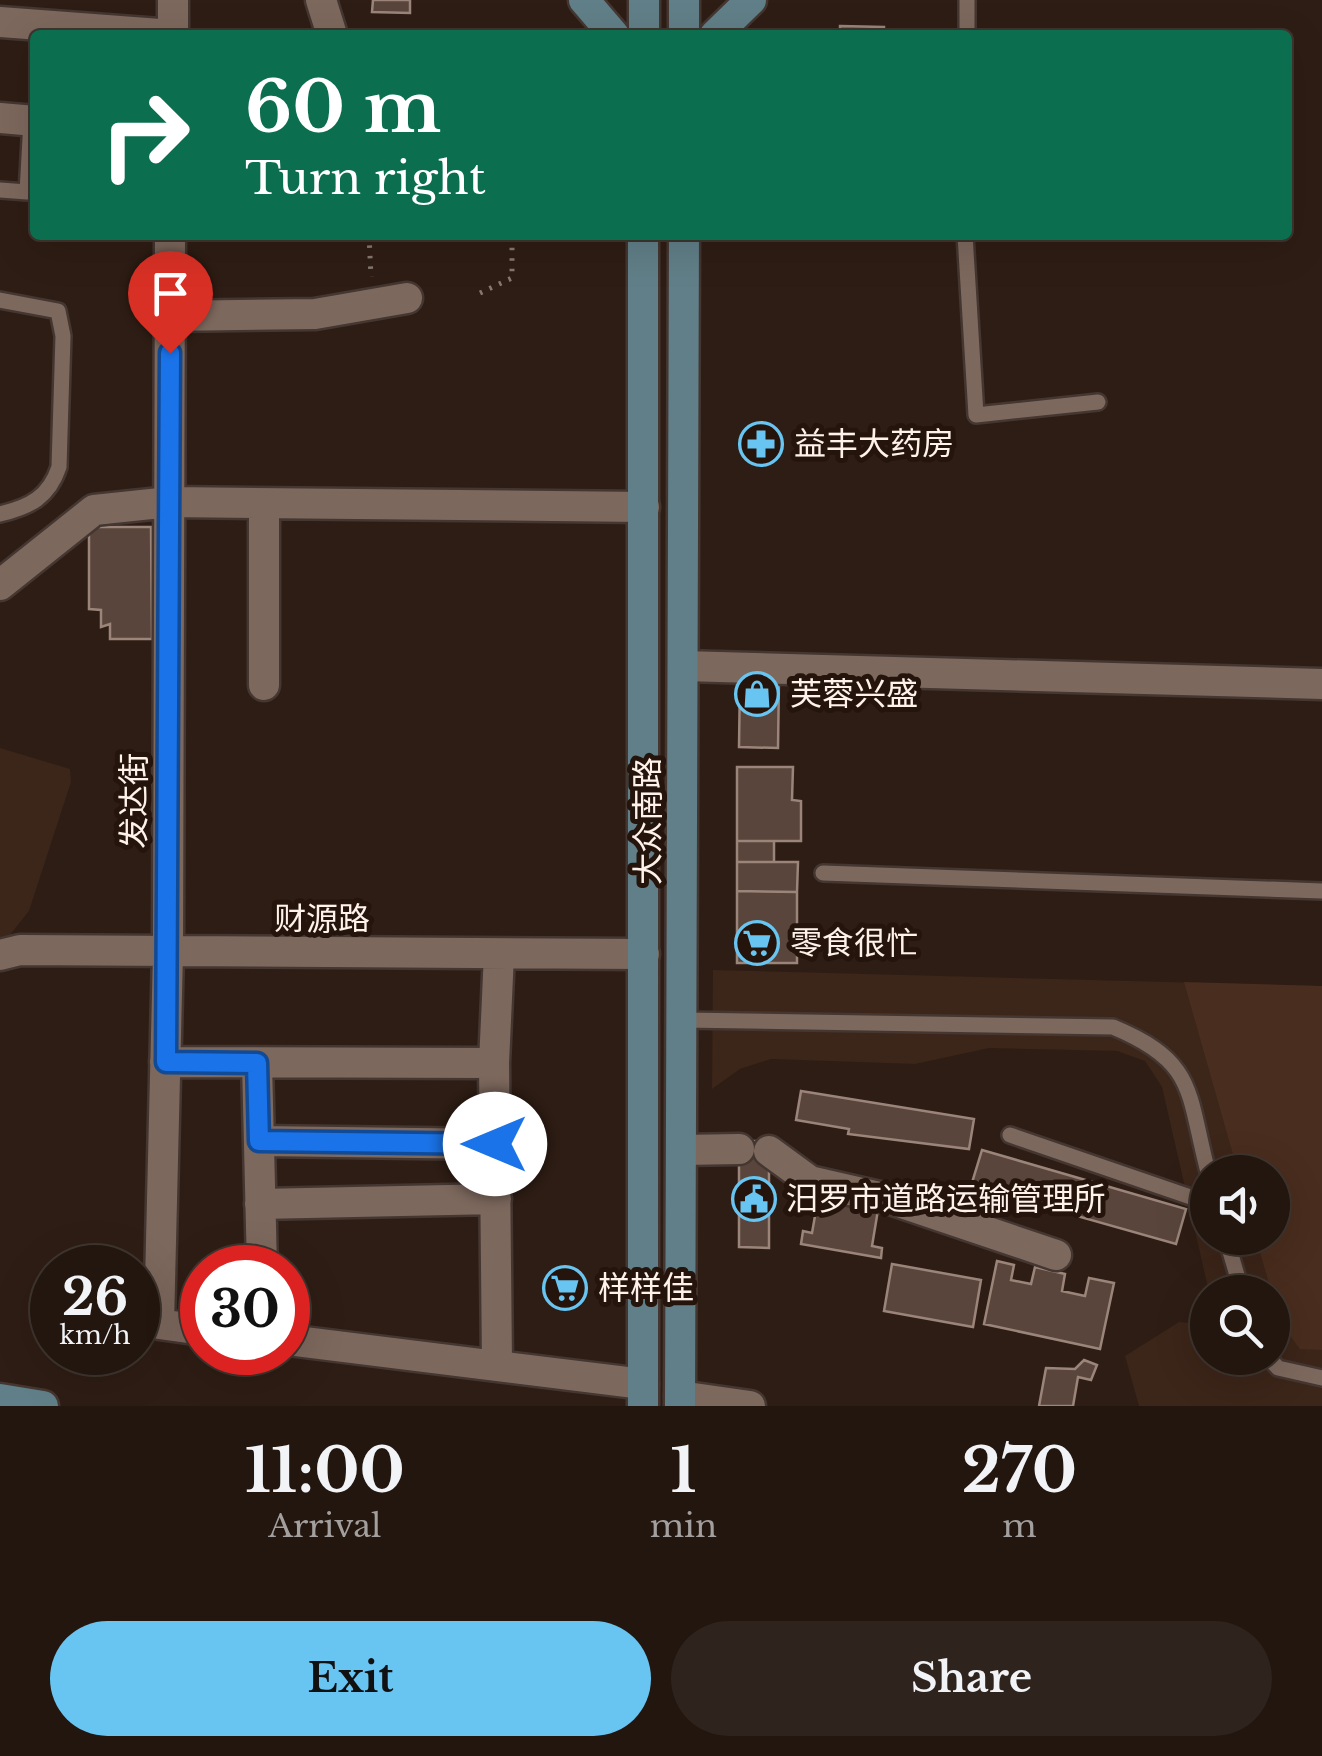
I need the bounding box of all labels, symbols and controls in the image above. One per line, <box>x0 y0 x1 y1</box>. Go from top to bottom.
text: 60 m <box>245 64 441 151</box>
icon: right <box>80 70 210 200</box>
text: Turn right <box>245 150 486 206</box>
pin <box>128 251 213 354</box>
icon: arrive <box>143 266 198 321</box>
pharmacy icon: 益丰大药房 <box>738 421 784 467</box>
place label: 益丰大药房 <box>794 424 954 464</box>
shop icon: 芙蓉兴盛 <box>734 671 780 717</box>
place label: 芙蓉兴盛 <box>790 674 918 714</box>
street label: 发达街 <box>114 753 154 849</box>
street label: 大众南路 <box>628 757 668 885</box>
street label: 财源路 <box>274 899 370 939</box>
supermarket icon: 零食很忙 <box>734 920 780 966</box>
place label: 零食很忙 <box>790 923 918 963</box>
position arrow <box>443 1092 547 1196</box>
map controls <box>1190 1155 1290 1375</box>
button: sound <box>1190 1155 1290 1255</box>
public building icon: 汨罗市道路运输管理所 <box>731 1176 777 1222</box>
place label: 汨罗市道路运输管理所 <box>786 1179 1106 1219</box>
speed limit sign: 30 <box>180 1245 310 1375</box>
supermarket icon: 样样佳 <box>542 1265 588 1311</box>
text: 26 <box>62 1266 128 1329</box>
place label: 样样佳 <box>598 1268 694 1308</box>
button: search <box>1190 1275 1290 1375</box>
text: km/h <box>60 1320 130 1351</box>
text: 11:00 <box>245 1434 405 1508</box>
text: 1 <box>670 1434 696 1508</box>
text: 270 <box>962 1434 1077 1508</box>
text: Arrival <box>268 1506 381 1546</box>
text: min <box>650 1506 717 1546</box>
text: m <box>1002 1506 1037 1546</box>
button: Exit <box>50 1621 651 1736</box>
button: Share <box>671 1621 1272 1736</box>

